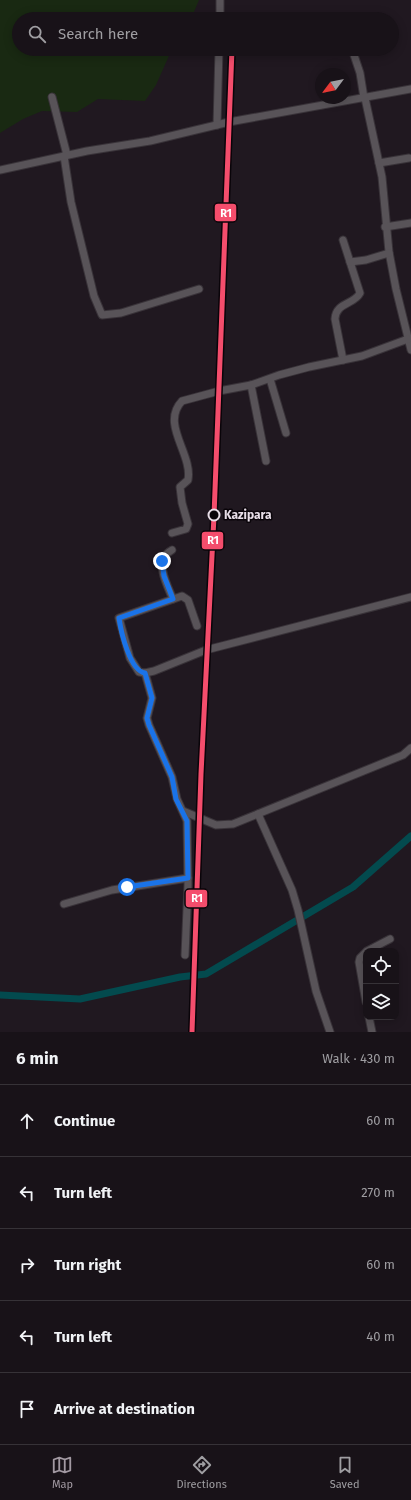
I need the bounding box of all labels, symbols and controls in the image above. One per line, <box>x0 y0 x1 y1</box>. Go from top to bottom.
search box <box>12 12 399 56</box>
icon: search <box>26 23 48 45</box>
text: Search here <box>58 25 138 43</box>
north arrow <box>315 68 351 104</box>
line badge: R1 <box>214 203 237 222</box>
text: R1 <box>220 207 232 220</box>
marker: Kazipara <box>207 508 221 522</box>
place label: Kazipara <box>224 508 272 522</box>
line badge: R1 <box>201 531 224 550</box>
text: R1 <box>207 534 219 547</box>
route end <box>153 552 171 570</box>
route start <box>118 878 136 896</box>
line badge: R1 <box>185 889 208 908</box>
text: R1 <box>191 892 203 905</box>
map controls <box>363 948 399 1020</box>
button: locate <box>363 948 399 984</box>
button: layers <box>363 984 399 1020</box>
text: 6 min <box>16 1048 59 1069</box>
text: Walk · 430 m <box>322 1051 395 1066</box>
icon: ahead <box>16 1110 38 1132</box>
text: Continue <box>54 1112 115 1130</box>
text: 60 m <box>366 1113 395 1128</box>
icon: left <box>16 1182 38 1204</box>
text: Turn left <box>54 1184 112 1202</box>
text: 270 m <box>361 1185 395 1200</box>
icon: right <box>16 1254 38 1276</box>
text: Turn right <box>54 1256 121 1274</box>
text: 60 m <box>366 1257 395 1272</box>
icon: left <box>16 1326 38 1348</box>
text: Turn left <box>54 1328 112 1346</box>
text: 40 m <box>366 1329 395 1344</box>
icon: arrive <box>16 1398 38 1420</box>
text: Arrive at destination <box>54 1400 195 1418</box>
tab: Map <box>51 1454 73 1491</box>
tab: Directions <box>176 1454 227 1491</box>
tab: Saved <box>330 1454 360 1491</box>

